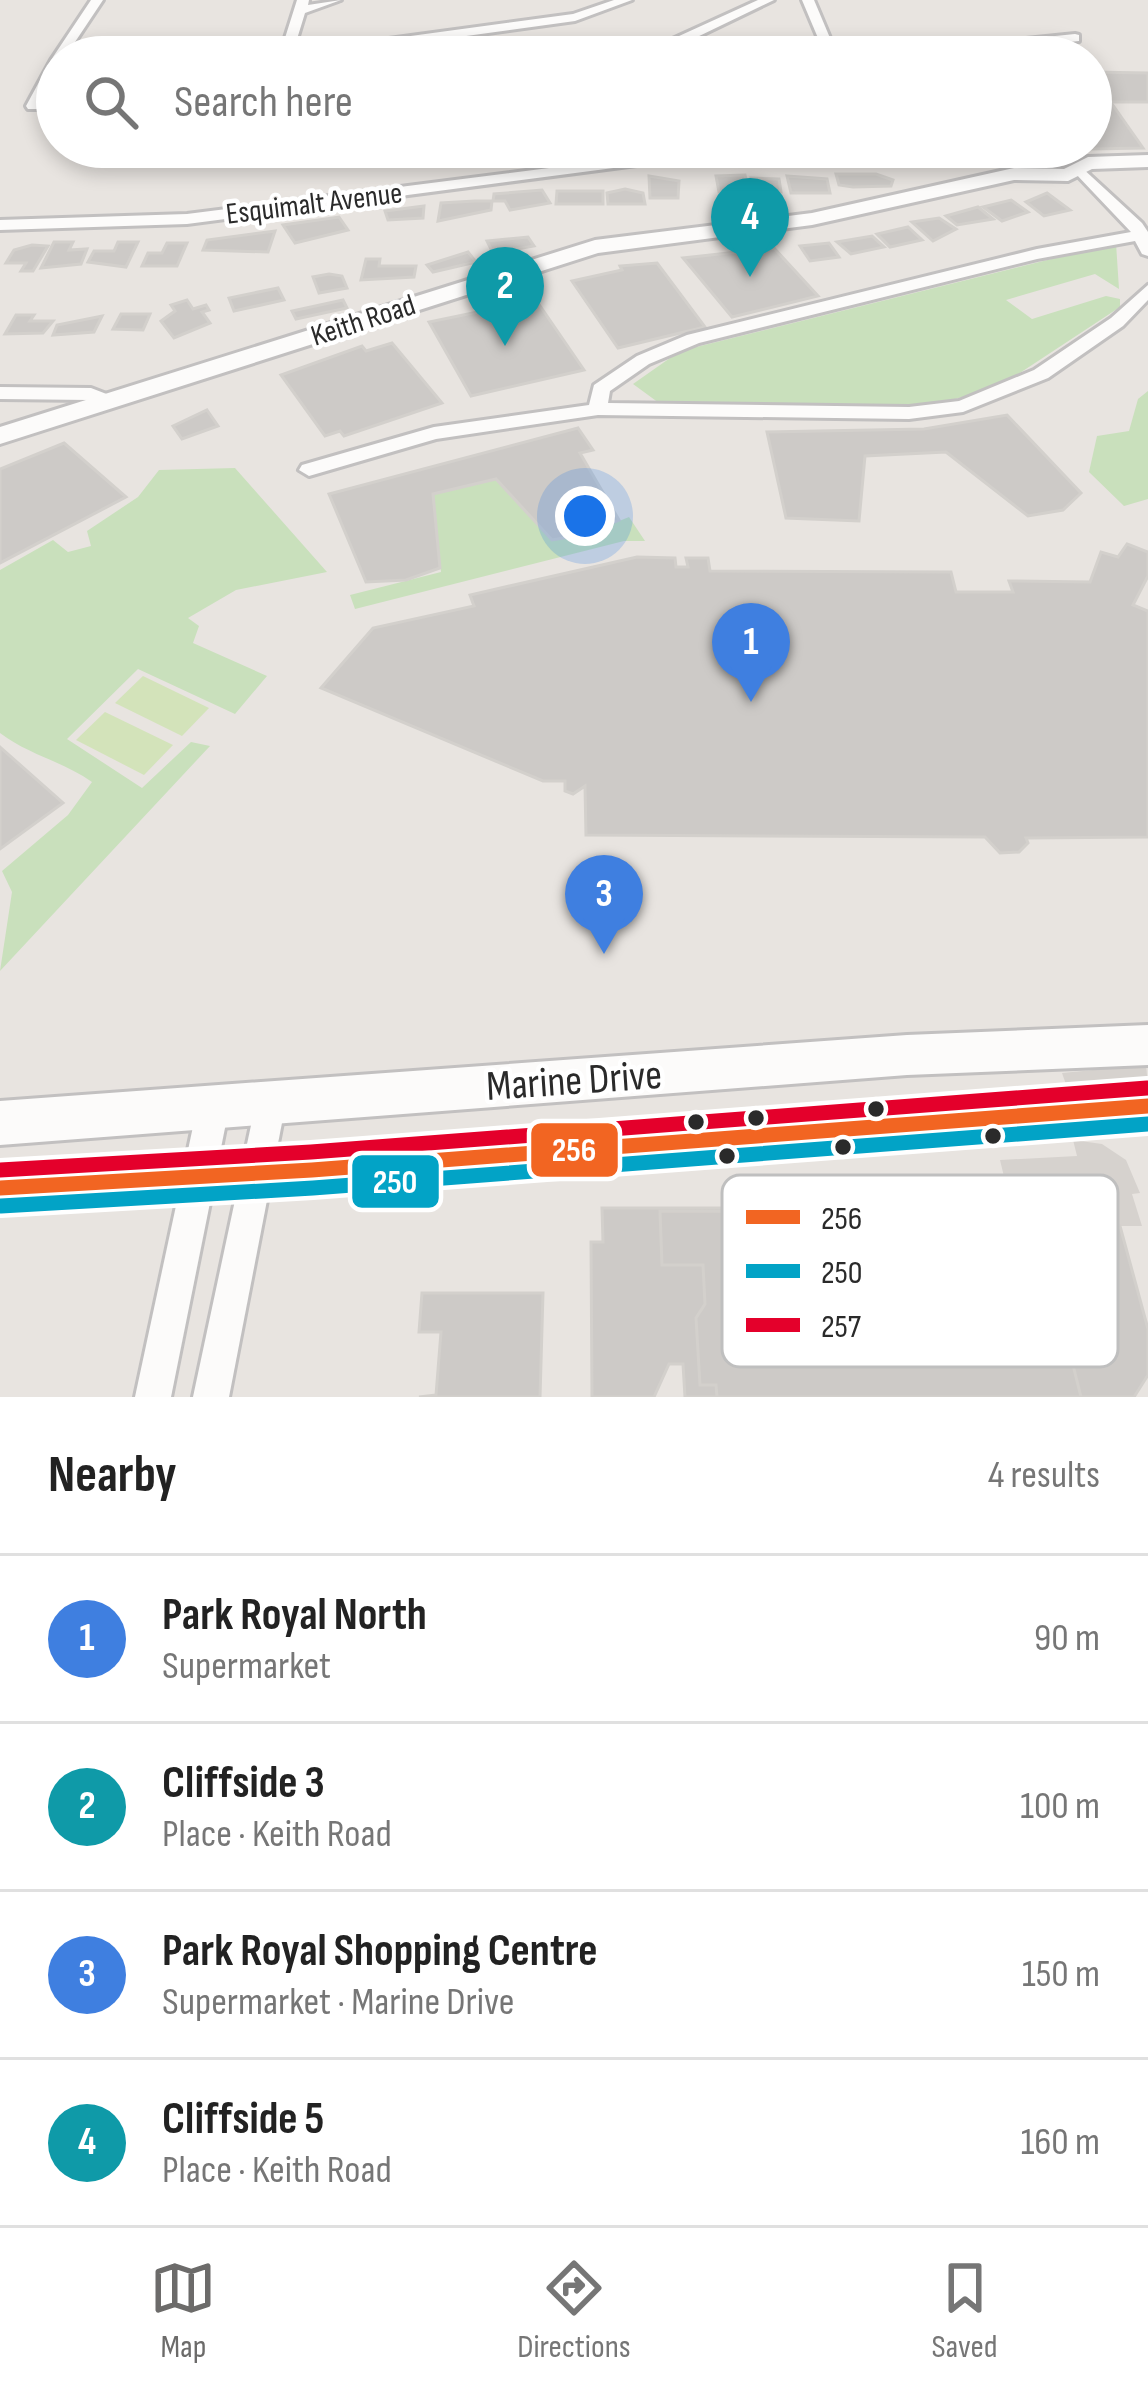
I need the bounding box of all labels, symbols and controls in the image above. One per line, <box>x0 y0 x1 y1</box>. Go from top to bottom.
search box <box>36 36 1112 168</box>
icon: search <box>78 69 144 135</box>
text: Search here <box>174 75 353 130</box>
street label: Esquimalt Avenue <box>224 175 404 233</box>
pin: 4 <box>711 178 789 277</box>
pin: 2 <box>466 247 544 346</box>
street label: Keith Road <box>307 287 420 355</box>
your location <box>555 486 615 546</box>
pin: 1 <box>712 603 790 702</box>
pin: 3 <box>565 855 643 954</box>
street label: Marine Drive <box>485 1050 664 1113</box>
unlabelled marker <box>865 1098 887 1120</box>
unlabelled marker <box>745 1107 767 1129</box>
unlabelled marker <box>685 1111 707 1133</box>
line badge: 256 <box>529 1121 620 1179</box>
unlabelled marker <box>982 1125 1004 1147</box>
text: 256 <box>552 1131 596 1171</box>
unlabelled marker <box>832 1136 854 1158</box>
unlabelled marker <box>716 1145 738 1167</box>
line badge: 250 <box>350 1153 441 1210</box>
text: 250 <box>373 1163 417 1203</box>
legend <box>722 1175 1118 1367</box>
text: 256 <box>821 1199 862 1239</box>
text: 250 <box>821 1253 863 1293</box>
text: 257 <box>821 1307 861 1347</box>
text: Nearby <box>48 1445 177 1506</box>
text: 4 results <box>988 1452 1100 1499</box>
text: Park Royal North <box>162 1588 427 1643</box>
text: 1 <box>79 1615 95 1662</box>
text: 90 m <box>1034 1615 1100 1662</box>
text: Supermarket <box>162 1643 331 1690</box>
text: Cliffside 3 <box>162 1756 325 1811</box>
text: 2 <box>78 1783 96 1830</box>
text: 100 m <box>1020 1783 1100 1830</box>
text: Place · Keith Road <box>162 1811 392 1858</box>
text: Park Royal Shopping Centre <box>162 1924 597 1979</box>
text: 3 <box>78 1951 96 1998</box>
text: 150 m <box>1022 1951 1100 1998</box>
text: Supermarket · Marine Drive <box>162 1979 514 2026</box>
text: Cliffside 5 <box>162 2092 324 2147</box>
text: 4 <box>78 2119 96 2166</box>
text: 160 m <box>1021 2119 1100 2166</box>
text: Place · Keith Road <box>162 2147 392 2194</box>
tab: Map <box>150 2255 216 2367</box>
tab: Directions <box>517 2255 631 2367</box>
tab: Saved <box>931 2255 998 2367</box>

